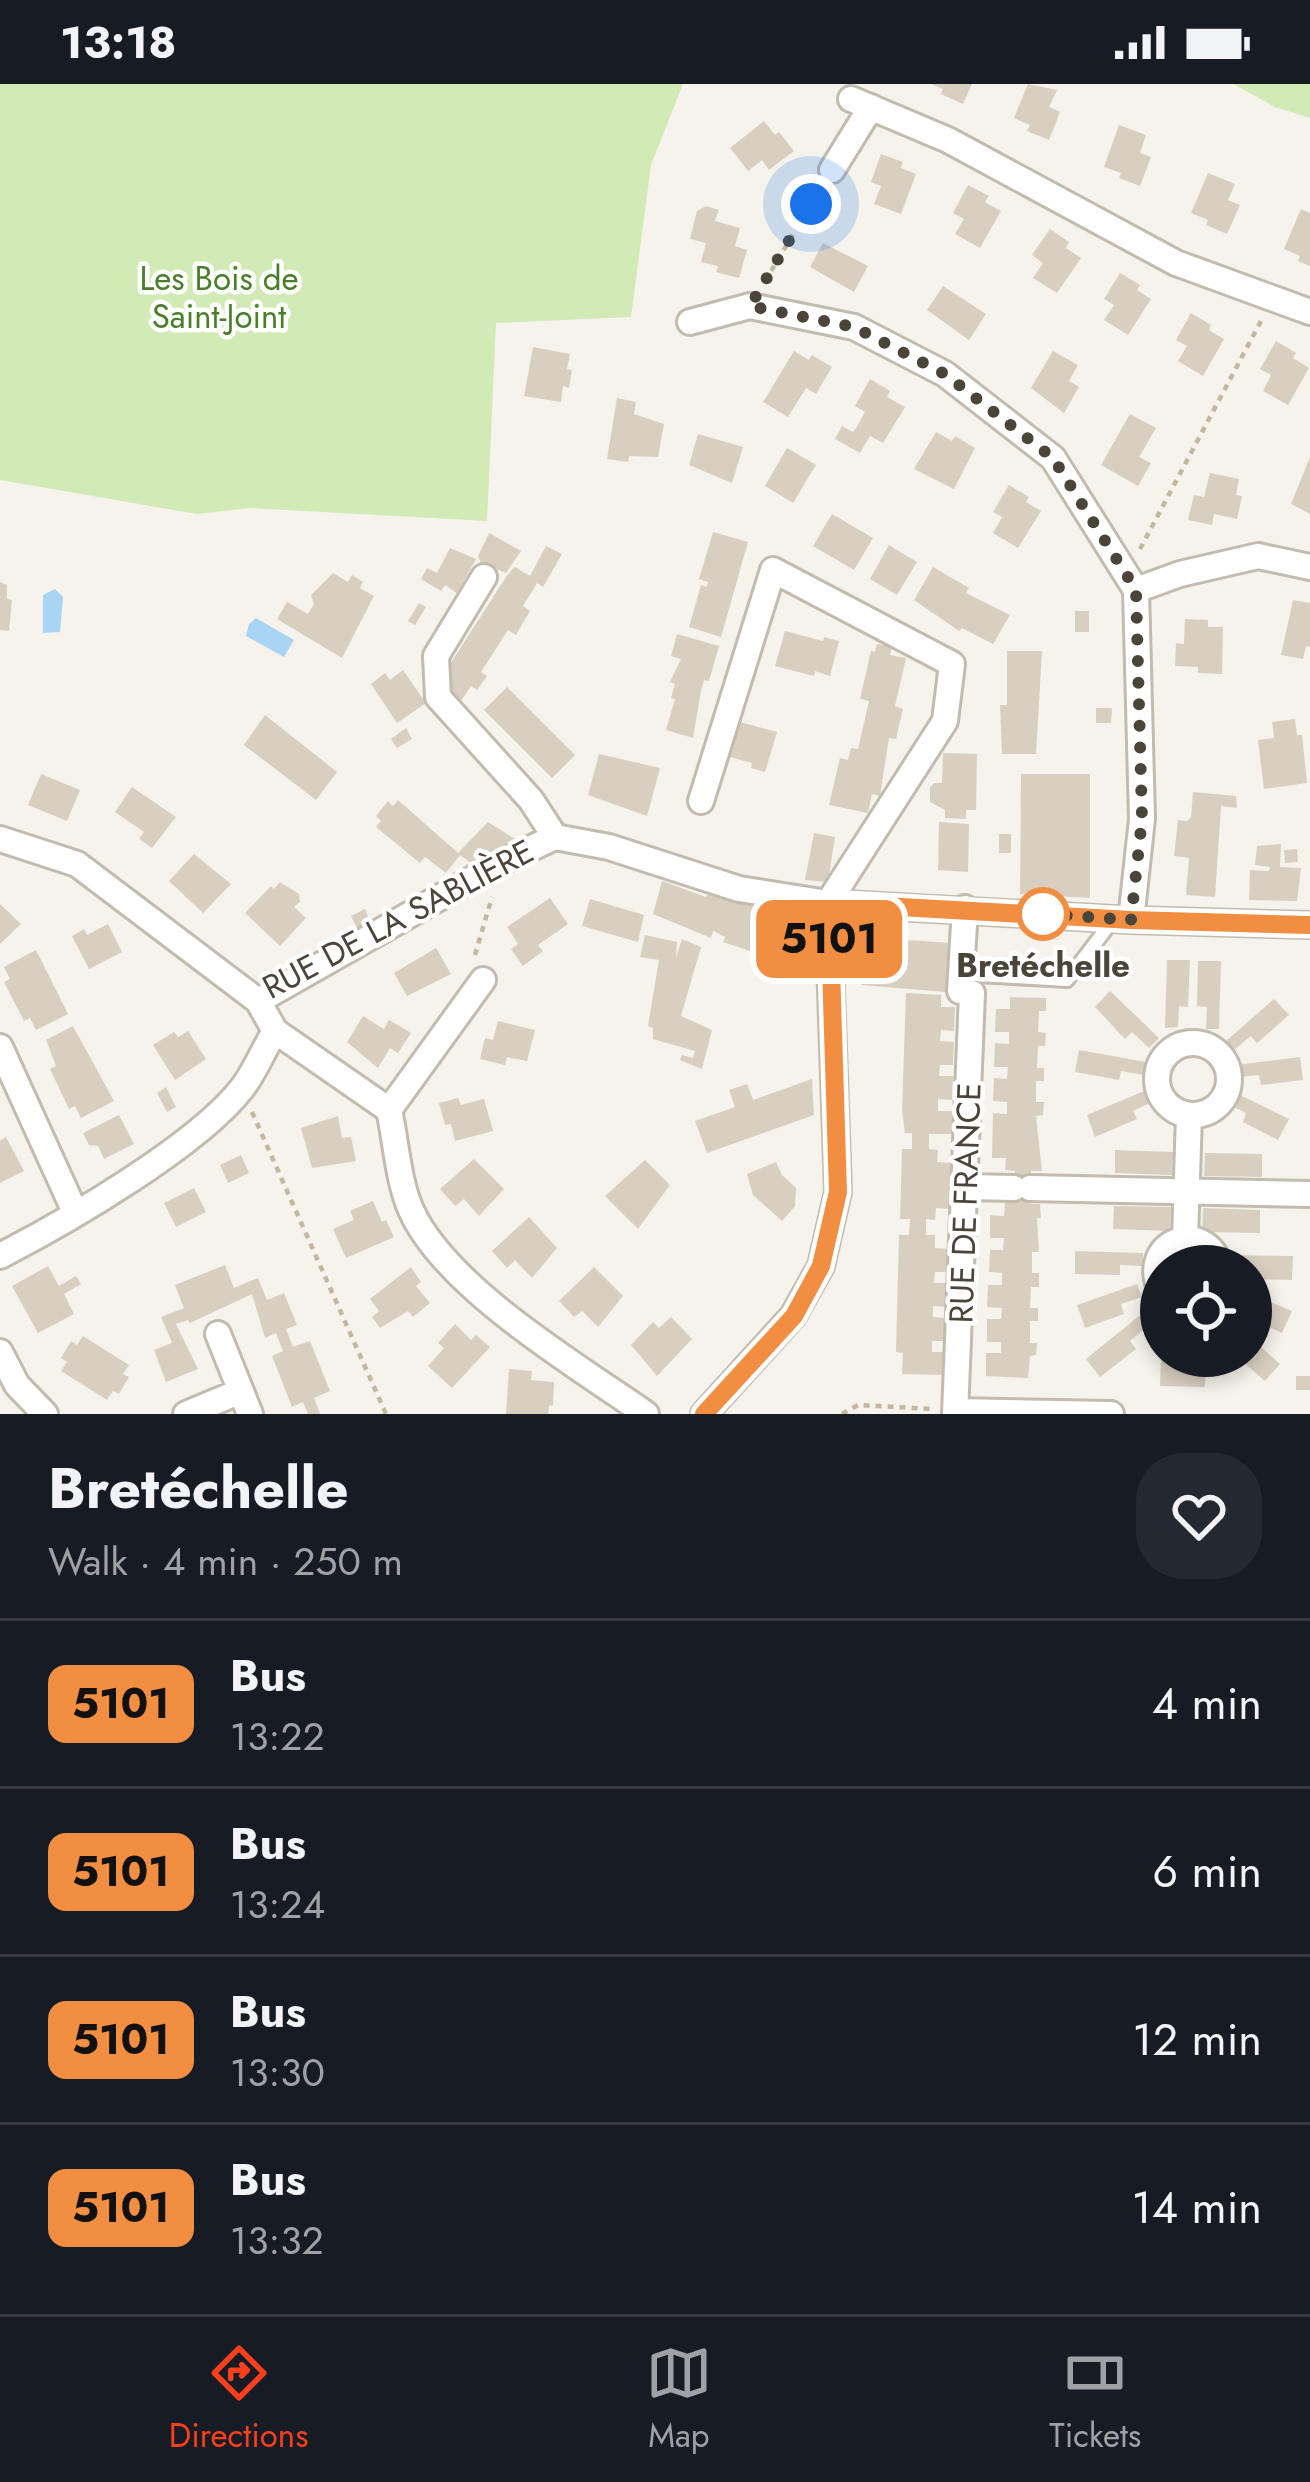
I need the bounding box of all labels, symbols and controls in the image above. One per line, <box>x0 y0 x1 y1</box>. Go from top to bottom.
text: 13:18 <box>60 10 176 75</box>
your location <box>781 174 841 234</box>
park label: Les Bois de Saint-Joint <box>139 255 299 340</box>
street label: RUE DE LA SABLIÈRE <box>254 828 542 1010</box>
marker: Bretéchelle <box>1018 889 1068 939</box>
line badge: 5101 <box>745 900 913 978</box>
text: 5101 <box>780 908 878 969</box>
place label: Bretéchelle <box>956 942 1130 989</box>
street label: RUE DE FRANCE <box>937 1082 993 1324</box>
map controls <box>1140 1245 1272 1377</box>
button: locate <box>1140 1245 1272 1377</box>
text: Bretéchelle <box>48 1447 349 1529</box>
button: heart <box>1136 1453 1262 1579</box>
text: Walk · 4 min · 250 m <box>48 1533 403 1590</box>
text: Bus <box>230 1643 306 1708</box>
text: 4 min <box>1152 1671 1262 1736</box>
text: 5101 <box>72 1673 170 1734</box>
text: 13:22 <box>230 1708 325 1765</box>
text: Bus <box>230 1811 306 1876</box>
text: 6 min <box>1152 1839 1262 1904</box>
text: 5101 <box>72 1841 170 1902</box>
text: 13:24 <box>230 1876 325 1933</box>
text: Bus <box>230 1979 306 2044</box>
text: 12 min <box>1132 2007 1262 2072</box>
text: 5101 <box>72 2009 170 2070</box>
text: 13:30 <box>230 2044 325 2101</box>
text: Bus <box>230 2147 306 2212</box>
text: 14 min <box>1132 2175 1262 2240</box>
text: 5101 <box>72 2177 170 2238</box>
text: 13:32 <box>230 2212 324 2269</box>
tab: Directions <box>169 2340 308 2459</box>
tab: Map <box>646 2340 712 2459</box>
tab: Tickets <box>1049 2340 1141 2459</box>

